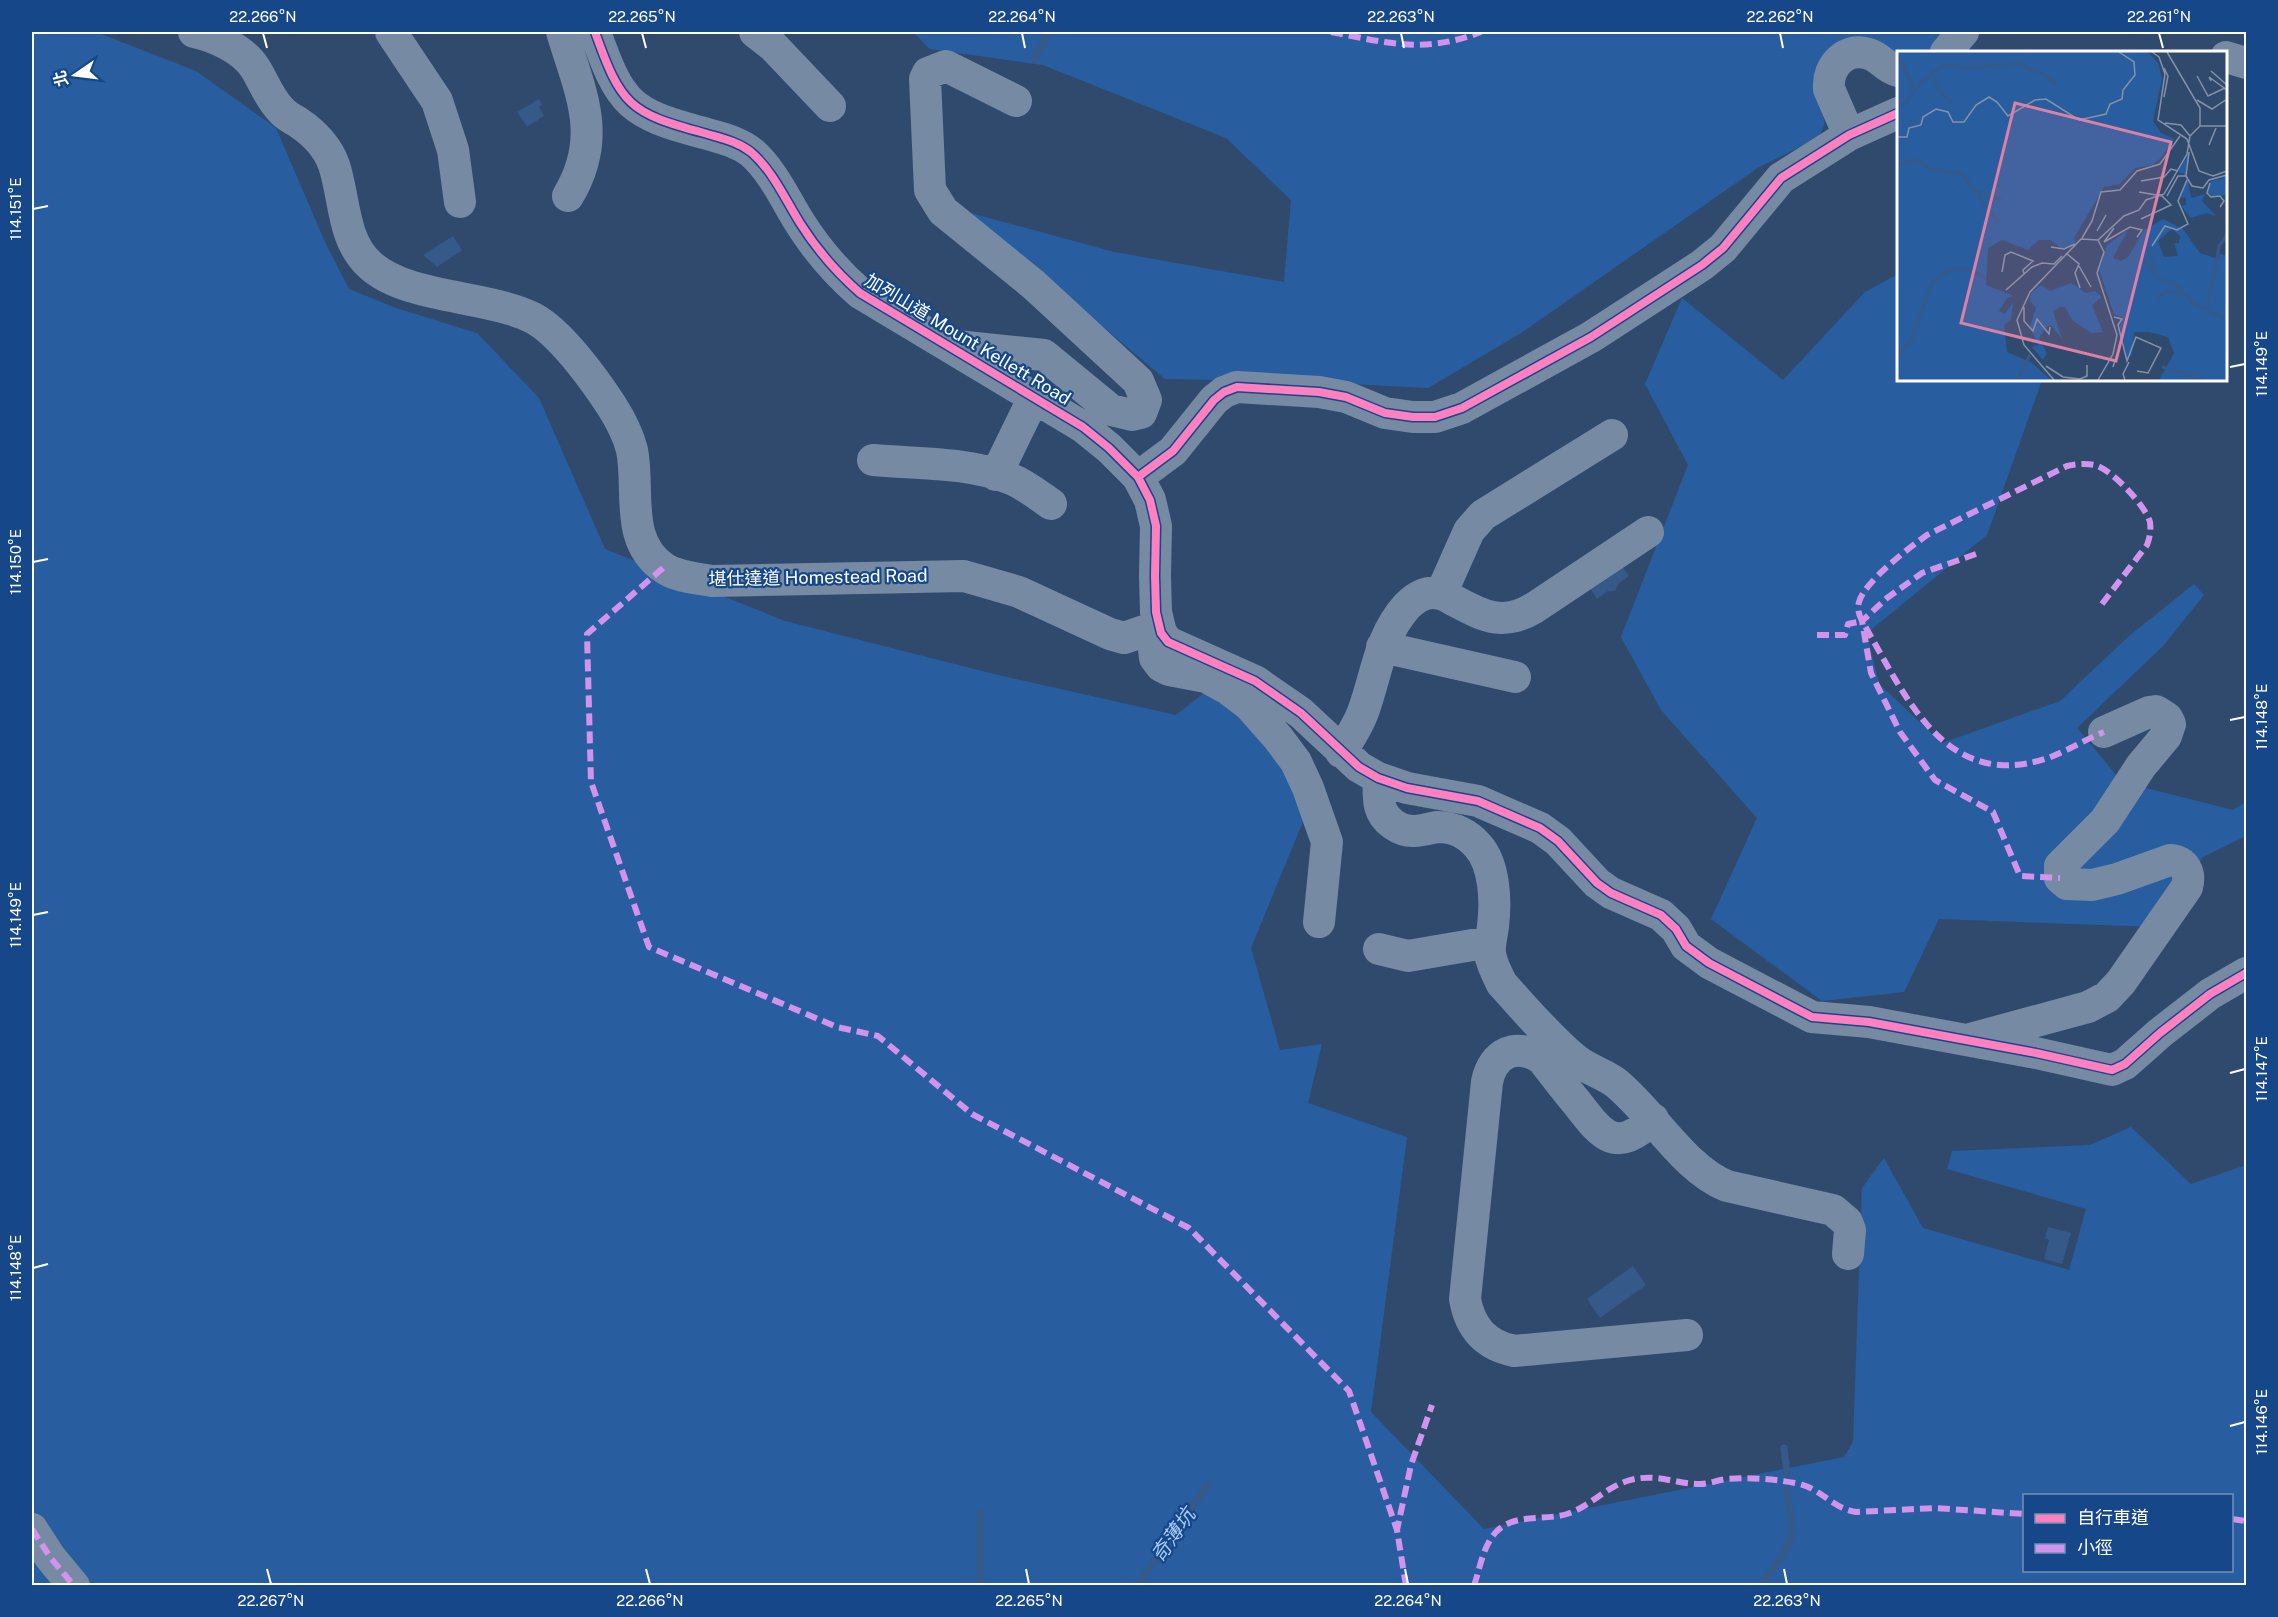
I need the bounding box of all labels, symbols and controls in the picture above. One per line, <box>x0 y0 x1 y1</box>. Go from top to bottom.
text: 22.266°N <box>229 8 297 25</box>
text: 22.265°N <box>608 8 676 25</box>
text: 22.264°N <box>988 8 1056 25</box>
text: 22.263°N <box>1367 8 1435 25</box>
text: 22.262°N <box>1746 8 1814 25</box>
text: 22.261°N <box>2127 8 2191 25</box>
north arrow <box>45 45 105 105</box>
inset map <box>1897 51 2227 381</box>
text: 北 <box>50 68 72 89</box>
text: 114.151°E <box>7 177 24 241</box>
street label: 加列山道 Mount Kellett Road <box>861 269 1075 409</box>
text: 114.149°E <box>2253 331 2270 397</box>
text: 114.150°E <box>7 529 24 595</box>
street label: 堪仕達道 Homestead Road <box>708 565 928 589</box>
text: 114.148°E <box>2253 684 2270 750</box>
text: 114.149°E <box>7 882 24 948</box>
text: 114.147°E <box>2253 1036 2270 1102</box>
text: 114.148°E <box>7 1235 24 1301</box>
text: 114.146°E <box>2253 1389 2270 1455</box>
legend <box>2023 1494 2233 1572</box>
water label: 奇薄坑 <box>1146 1501 1202 1566</box>
text: 自行車道 <box>2077 1507 2149 1528</box>
text: 小徑 <box>2077 1537 2113 1558</box>
text: 22.267°N <box>238 1592 304 1609</box>
text: 22.266°N <box>616 1592 684 1609</box>
text: 22.265°N <box>995 1592 1063 1609</box>
text: 22.264°N <box>1374 1592 1442 1609</box>
text: 22.263°N <box>1753 1592 1821 1609</box>

